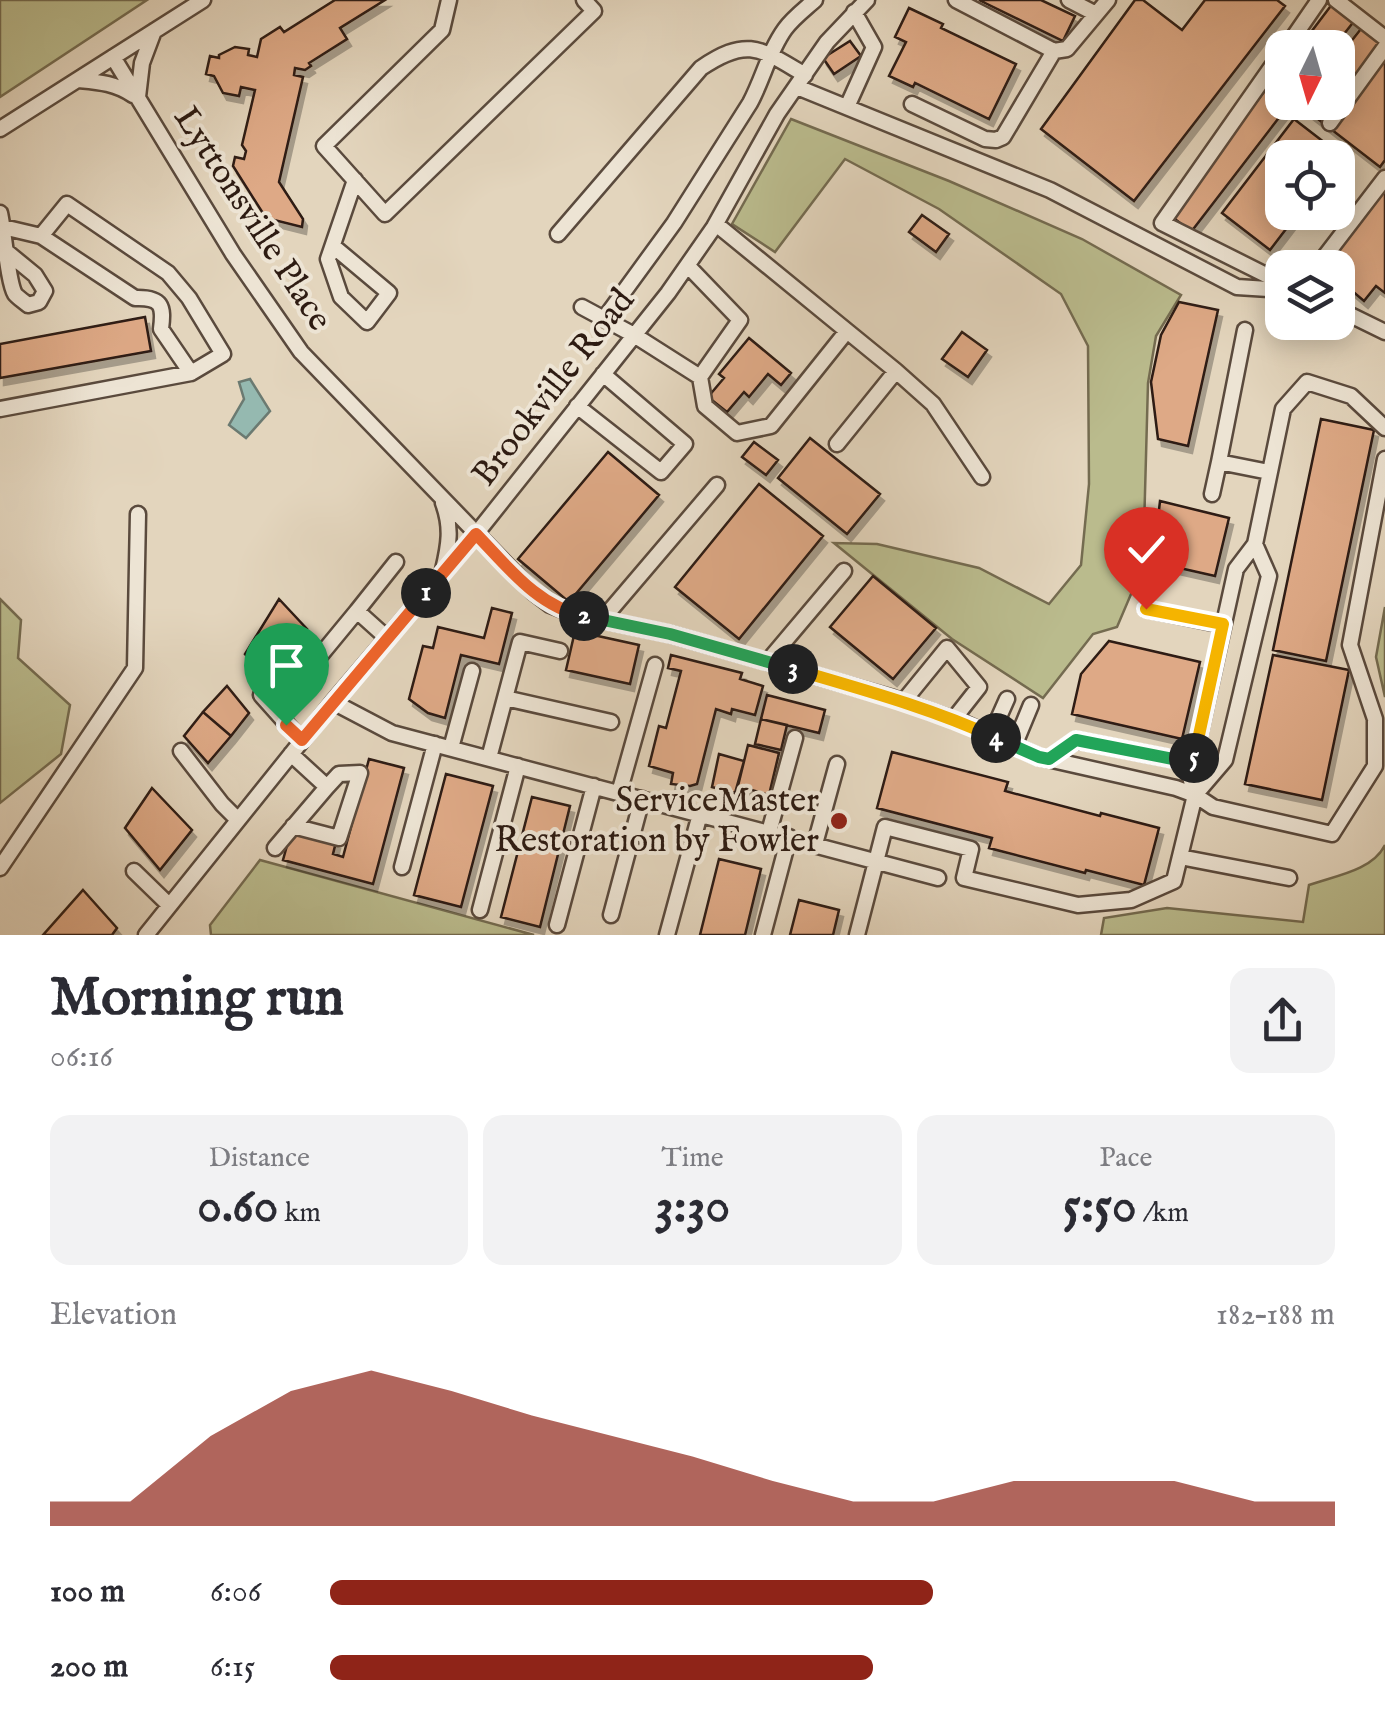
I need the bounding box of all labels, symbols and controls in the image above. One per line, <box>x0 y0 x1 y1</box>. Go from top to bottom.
north arrow <box>1265 30 1355 120</box>
map controls <box>1265 30 1355 340</box>
street label: Lyttonsville Place <box>163 98 341 340</box>
button: locate <box>1265 140 1355 230</box>
button: layers <box>1265 250 1355 340</box>
street label: Brookville Road <box>463 280 645 496</box>
pin <box>1104 507 1189 610</box>
icon: check <box>1119 522 1174 577</box>
pin: 1 <box>401 568 451 618</box>
text: 1 <box>421 575 431 610</box>
pin: 2 <box>559 591 609 641</box>
text: 2 <box>577 598 591 633</box>
pin <box>244 623 329 726</box>
icon: arrive <box>259 638 314 693</box>
pin: 3 <box>768 644 818 694</box>
text: 3 <box>788 651 798 686</box>
pin: 4 <box>971 713 1021 763</box>
text: 4 <box>989 720 1003 755</box>
pin: 5 <box>1169 733 1219 783</box>
text: 5 <box>1189 740 1199 775</box>
place label: ServiceMaster Restoration by Fowler <box>495 779 819 864</box>
marker: ServiceMaster Restoration by Fowler <box>828 810 850 832</box>
text: Morning run <box>50 964 344 1034</box>
button: share <box>1230 968 1335 1073</box>
text: 06:16 <box>50 1037 113 1078</box>
text: Distance <box>209 1141 310 1176</box>
text: Time <box>661 1141 724 1176</box>
text: Pace <box>1099 1141 1152 1176</box>
text: 0.60 <box>197 1176 278 1239</box>
text: 3:30 <box>655 1176 730 1239</box>
text: 5:50 <box>1063 1176 1137 1239</box>
text: km <box>278 1196 321 1231</box>
text: /km <box>1137 1196 1189 1231</box>
text: Elevation <box>50 1295 177 1336</box>
text: 182–188 m <box>1216 1295 1335 1336</box>
text: 100 m <box>50 1572 125 1613</box>
text: 6:06 <box>210 1572 261 1613</box>
text: 200 m <box>50 1647 128 1688</box>
text: 6:15 <box>210 1647 255 1688</box>

